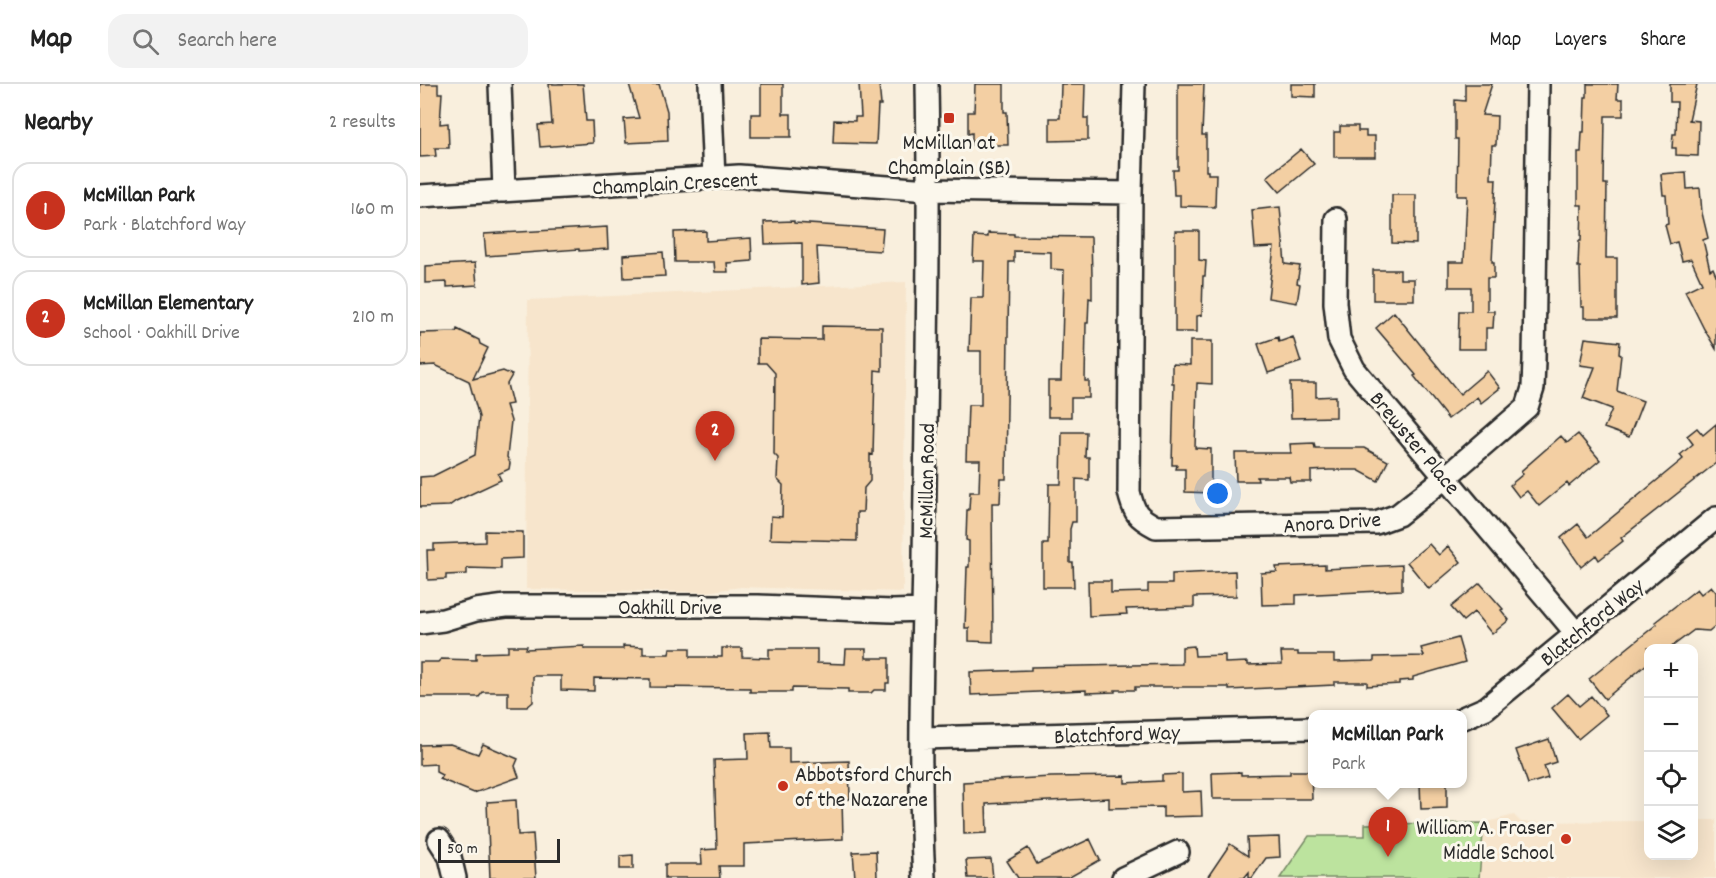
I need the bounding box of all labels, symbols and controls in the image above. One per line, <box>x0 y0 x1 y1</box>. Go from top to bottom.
search box <box>108 14 528 68</box>
text: Map <box>30 21 72 61</box>
icon: search <box>129 25 162 58</box>
text: Search here <box>177 26 277 57</box>
text: Map <box>1490 26 1521 56</box>
text: Layers <box>1554 26 1607 56</box>
text: Share <box>1640 26 1686 56</box>
text: Nearby <box>24 105 92 142</box>
text: 2 results <box>329 109 396 137</box>
marker: McMillan at Champlain (SB) <box>942 111 956 125</box>
place label: McMillan at Champlain (SB) <box>888 129 1010 185</box>
street label: Champlain Crescent <box>591 166 759 205</box>
text: McMillan Park <box>83 181 195 212</box>
text: 1 <box>43 196 48 224</box>
text: 160 m <box>351 196 394 224</box>
text: Park · Blatchford Way <box>83 212 245 240</box>
text: McMillan Elementary <box>83 289 253 320</box>
text: 2 <box>41 304 50 332</box>
text: 210 m <box>352 304 394 332</box>
text: School · Oakhill Drive <box>83 320 240 348</box>
street label: Brewster Place <box>1361 386 1466 503</box>
pin: 2 <box>696 412 734 461</box>
street label: McMillan Road <box>912 423 945 539</box>
your location <box>1203 479 1232 508</box>
street label: Anora Drive <box>1282 506 1382 543</box>
street label: Blatchford Way <box>1535 571 1653 675</box>
street label: Oakhill Drive <box>618 594 722 625</box>
map controls <box>1644 644 1698 860</box>
button: + <box>1644 644 1698 698</box>
button: − <box>1644 698 1698 752</box>
popup <box>1308 710 1467 788</box>
street label: Blatchford Way <box>1054 719 1182 754</box>
text: McMillan Park <box>1331 720 1444 751</box>
text: Park <box>1331 751 1366 779</box>
button: locate <box>1644 752 1698 806</box>
place label: Abbotsford Church of the Nazarene <box>795 761 952 817</box>
marker: Abbotsford Church of the Nazarene <box>776 779 790 793</box>
button: layers <box>1644 806 1698 860</box>
pin: 1 <box>1368 808 1408 857</box>
place label: William A. Fraser Middle School <box>1416 814 1555 870</box>
marker: William A. Fraser Middle School <box>1559 832 1573 846</box>
scale bar <box>438 836 560 864</box>
text: 50 m <box>447 838 478 861</box>

